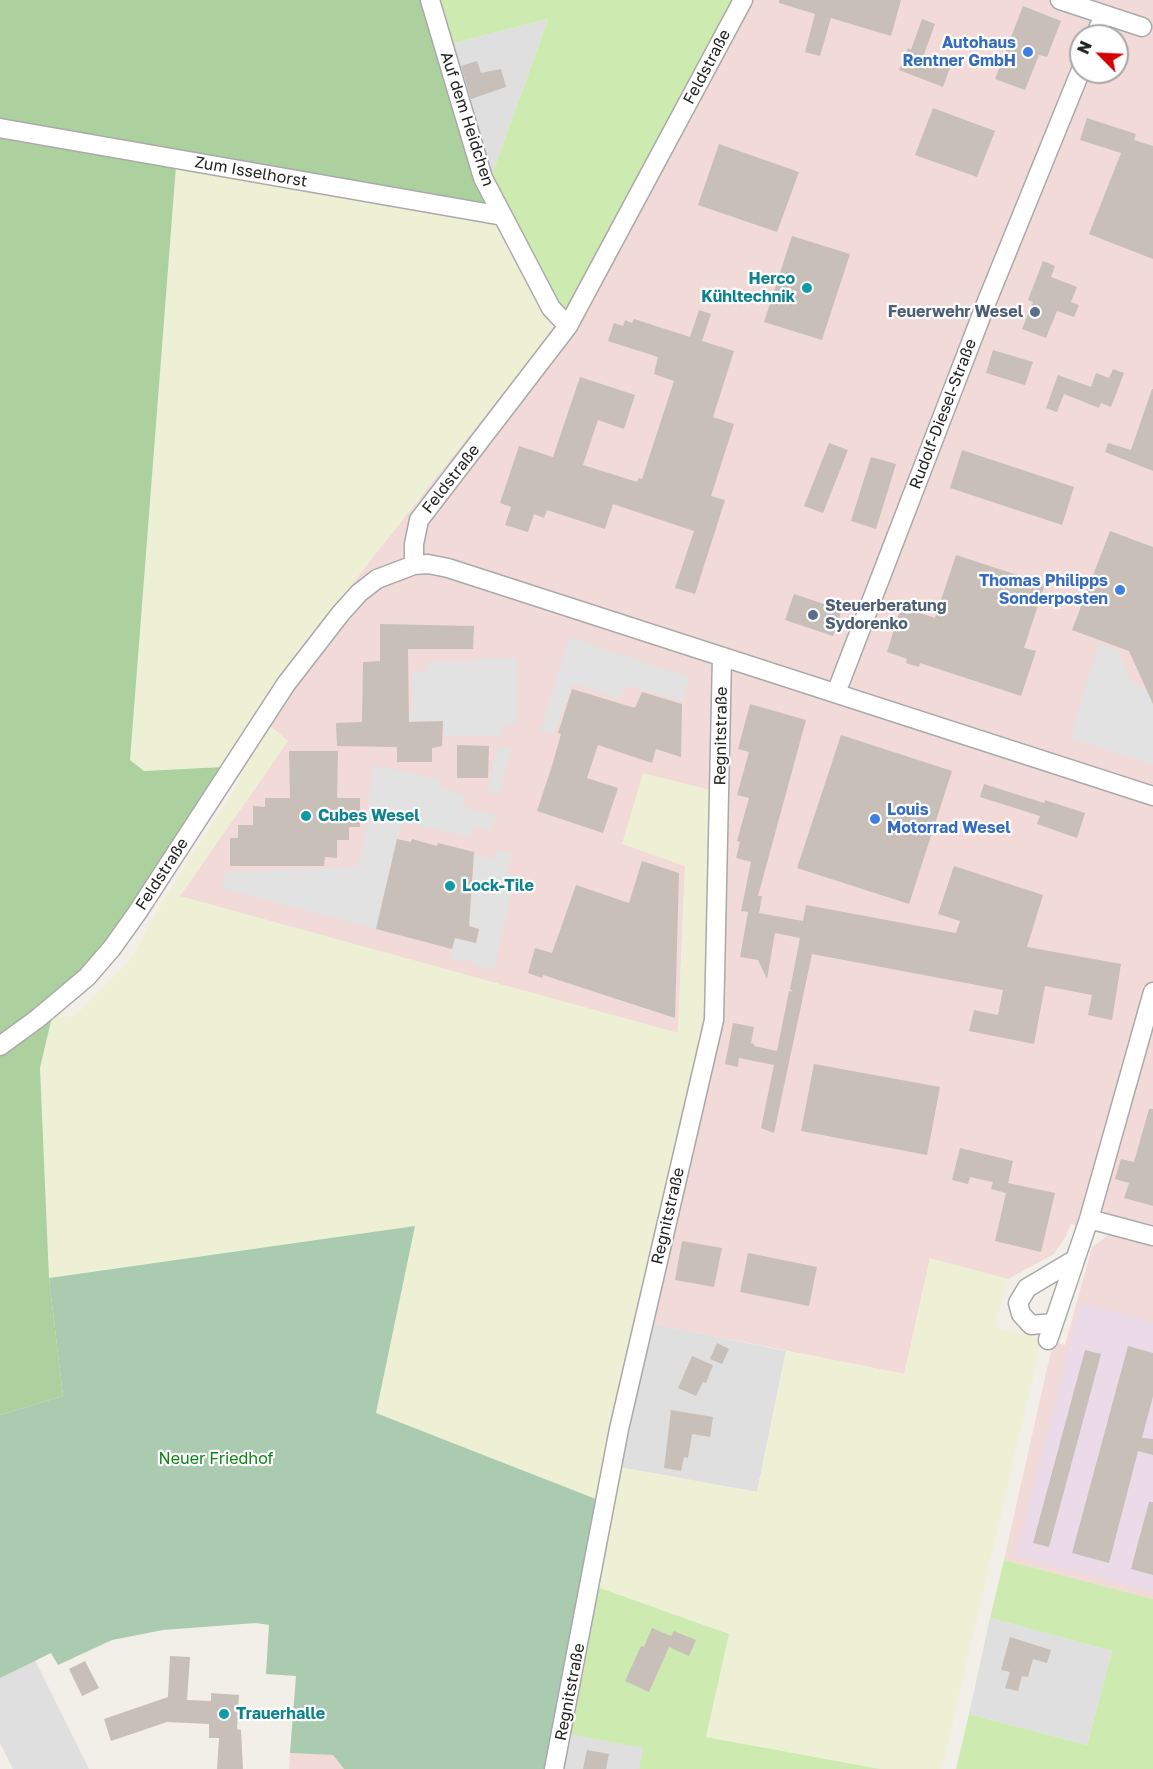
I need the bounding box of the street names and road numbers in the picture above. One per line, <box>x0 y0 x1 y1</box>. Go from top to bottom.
street label: Feldstraße <box>679 26 735 108</box>
street label: Auf dem Heidchen <box>436 49 498 189</box>
street label: Zum Isselhorst <box>193 153 309 191</box>
street label: Rudolf-Diesel-Straße <box>905 336 981 492</box>
street label: Feldstraße <box>418 441 484 517</box>
street label: Regnitstraße <box>711 686 731 786</box>
street label: Feldstraße <box>132 834 192 914</box>
street label: Regnitstraße <box>648 1166 688 1266</box>
street label: Regnitstraße <box>551 1642 589 1742</box>

